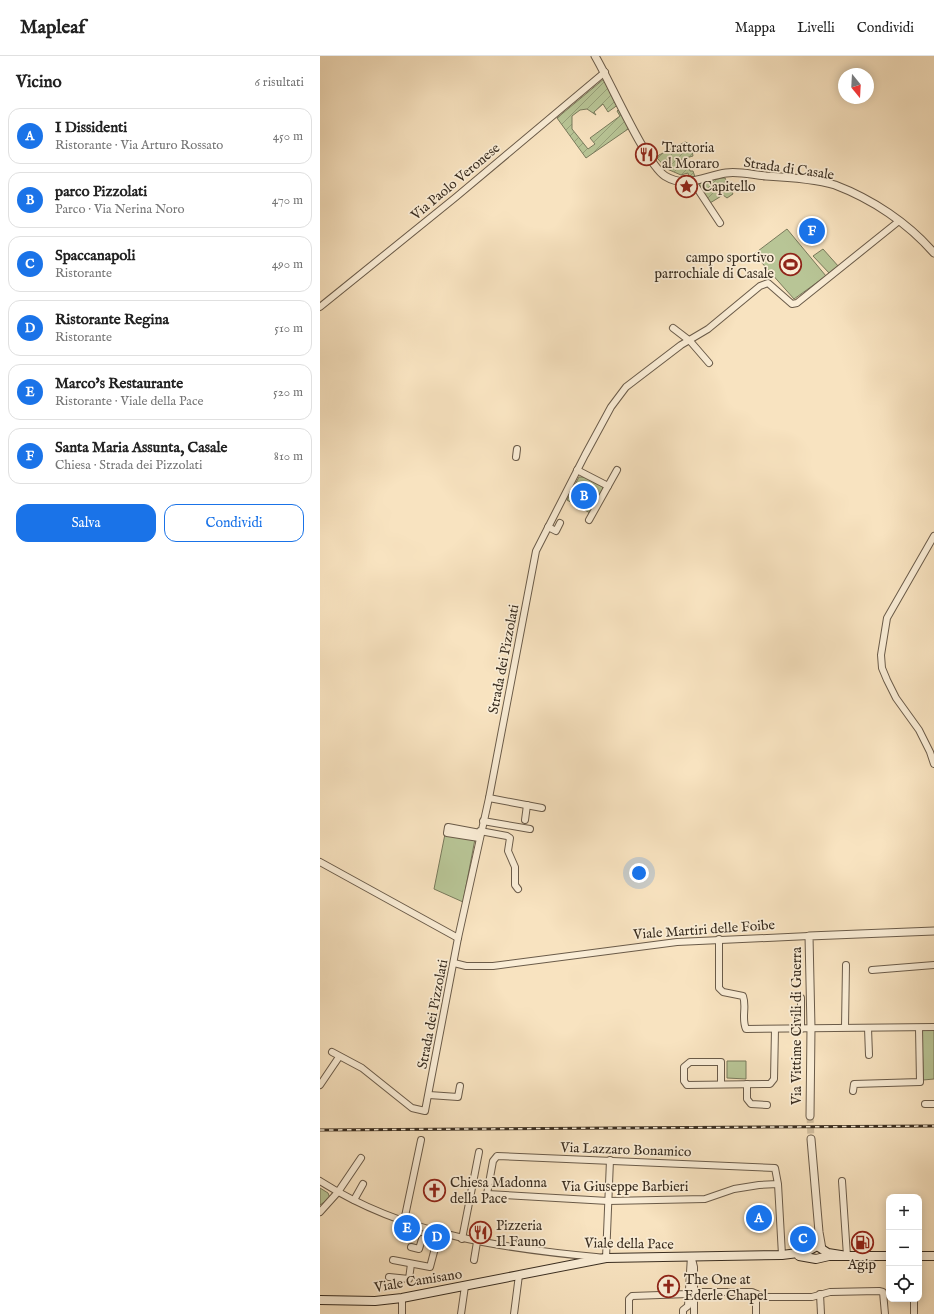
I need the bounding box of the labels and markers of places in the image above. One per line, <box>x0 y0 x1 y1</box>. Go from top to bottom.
place label: Trattoria al Moraro <box>662 139 720 173</box>
restaurant icon: Trattoria al Moraro <box>634 142 660 168</box>
place icon: Capitello <box>674 173 700 199</box>
place label: Capitello <box>702 178 756 196</box>
pin: F <box>799 216 825 246</box>
place label: campo sportivo parrochiale di Casale <box>655 249 775 283</box>
sports icon: campo sportivo parrochiale di Casale <box>777 252 803 278</box>
pin: B <box>571 481 597 511</box>
place label: Chiesa Madonna della Pace <box>450 1174 548 1208</box>
church icon: Chiesa Madonna della Pace <box>421 1177 447 1203</box>
pin: A <box>746 1203 772 1233</box>
pin: E <box>394 1213 420 1243</box>
place label: Pizzeria Il Fauno <box>496 1217 546 1251</box>
restaurant icon: Pizzeria Il Fauno <box>468 1220 494 1246</box>
pin: D <box>424 1222 450 1252</box>
pin: C <box>790 1224 816 1254</box>
fuel station icon: Agip <box>849 1229 875 1255</box>
place label: Agip <box>847 1256 877 1274</box>
place label: The One at Ederle Chapel <box>684 1271 768 1305</box>
church icon: The One at Ederle Chapel <box>656 1274 682 1300</box>

